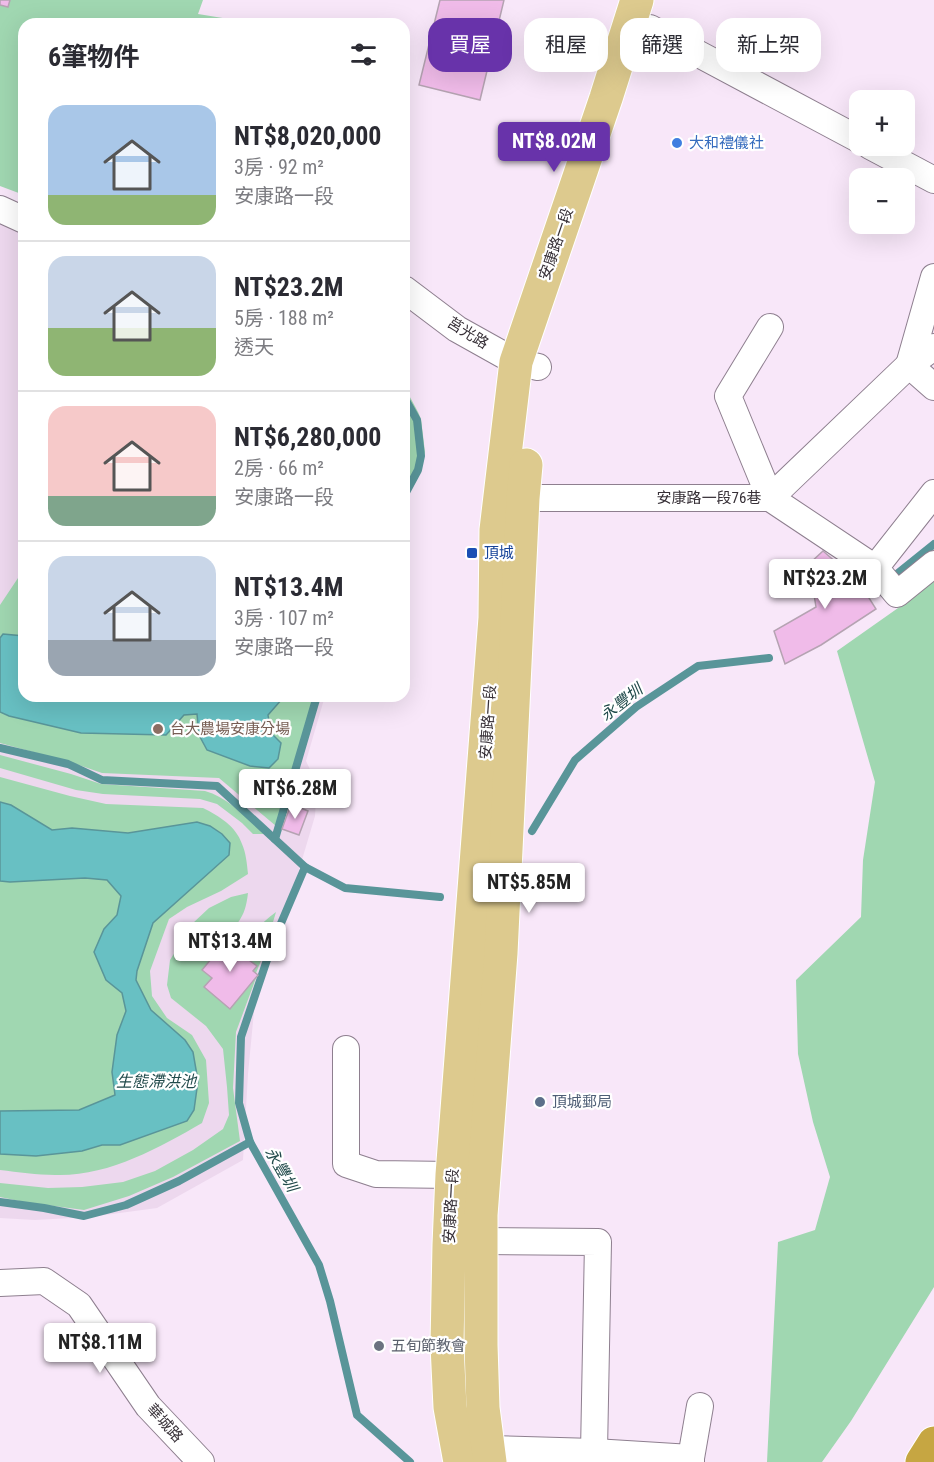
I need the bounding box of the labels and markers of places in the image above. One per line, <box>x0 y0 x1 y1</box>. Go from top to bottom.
pin: NT$8.02M <box>492 122 616 173</box>
place label: 大和禮儀社 <box>689 134 764 152</box>
marker: 大和禮儀社 <box>670 136 684 150</box>
place label: 頂城 <box>484 544 514 562</box>
marker: 頂城 <box>465 546 479 560</box>
pin: NT$23.2M <box>763 559 887 610</box>
place label: 台大農場安康分場 <box>170 720 290 738</box>
marker: 台大農場安康分場 <box>151 722 165 736</box>
pin: NT$6.28M <box>233 769 357 820</box>
pin: NT$5.85M <box>467 863 591 914</box>
pin: NT$13.4M <box>168 922 292 973</box>
place label: 頂城郵局 <box>552 1093 612 1111</box>
marker: 頂城郵局 <box>533 1095 547 1109</box>
pin: NT$8.11M <box>38 1323 162 1374</box>
place label: 五旬節教會 <box>391 1337 466 1355</box>
marker: 五旬節教會 <box>372 1339 386 1353</box>

